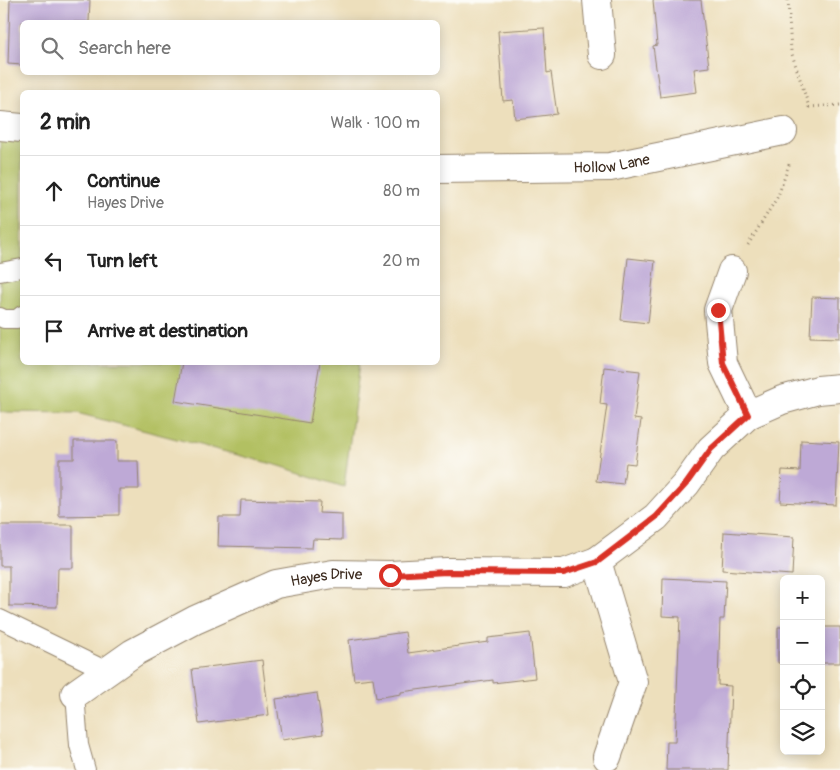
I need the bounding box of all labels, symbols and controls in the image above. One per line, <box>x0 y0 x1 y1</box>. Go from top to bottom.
search box <box>20 20 440 75</box>
icon: search <box>38 34 66 62</box>
text: Search here <box>78 36 171 60</box>
text: 2 min <box>40 109 90 136</box>
text: Walk · 100 m <box>331 113 420 133</box>
street label: Hollow Lane <box>573 150 652 178</box>
text: Continue <box>87 169 160 193</box>
icon: ahead <box>40 177 68 205</box>
text: 80 m <box>383 181 420 201</box>
text: Hayes Drive <box>87 193 164 213</box>
icon: left <box>40 247 68 275</box>
text: Turn left <box>87 249 157 273</box>
text: 20 m <box>382 251 420 271</box>
route end <box>707 299 730 322</box>
icon: arrive <box>40 317 68 345</box>
text: Arrive at destination <box>87 319 248 343</box>
route start <box>379 564 402 587</box>
street label: Hayes Drive <box>289 565 363 591</box>
map controls <box>780 575 825 755</box>
button: + <box>780 575 825 620</box>
button: − <box>780 620 825 665</box>
button: locate <box>780 665 825 710</box>
button: layers <box>780 710 825 755</box>

